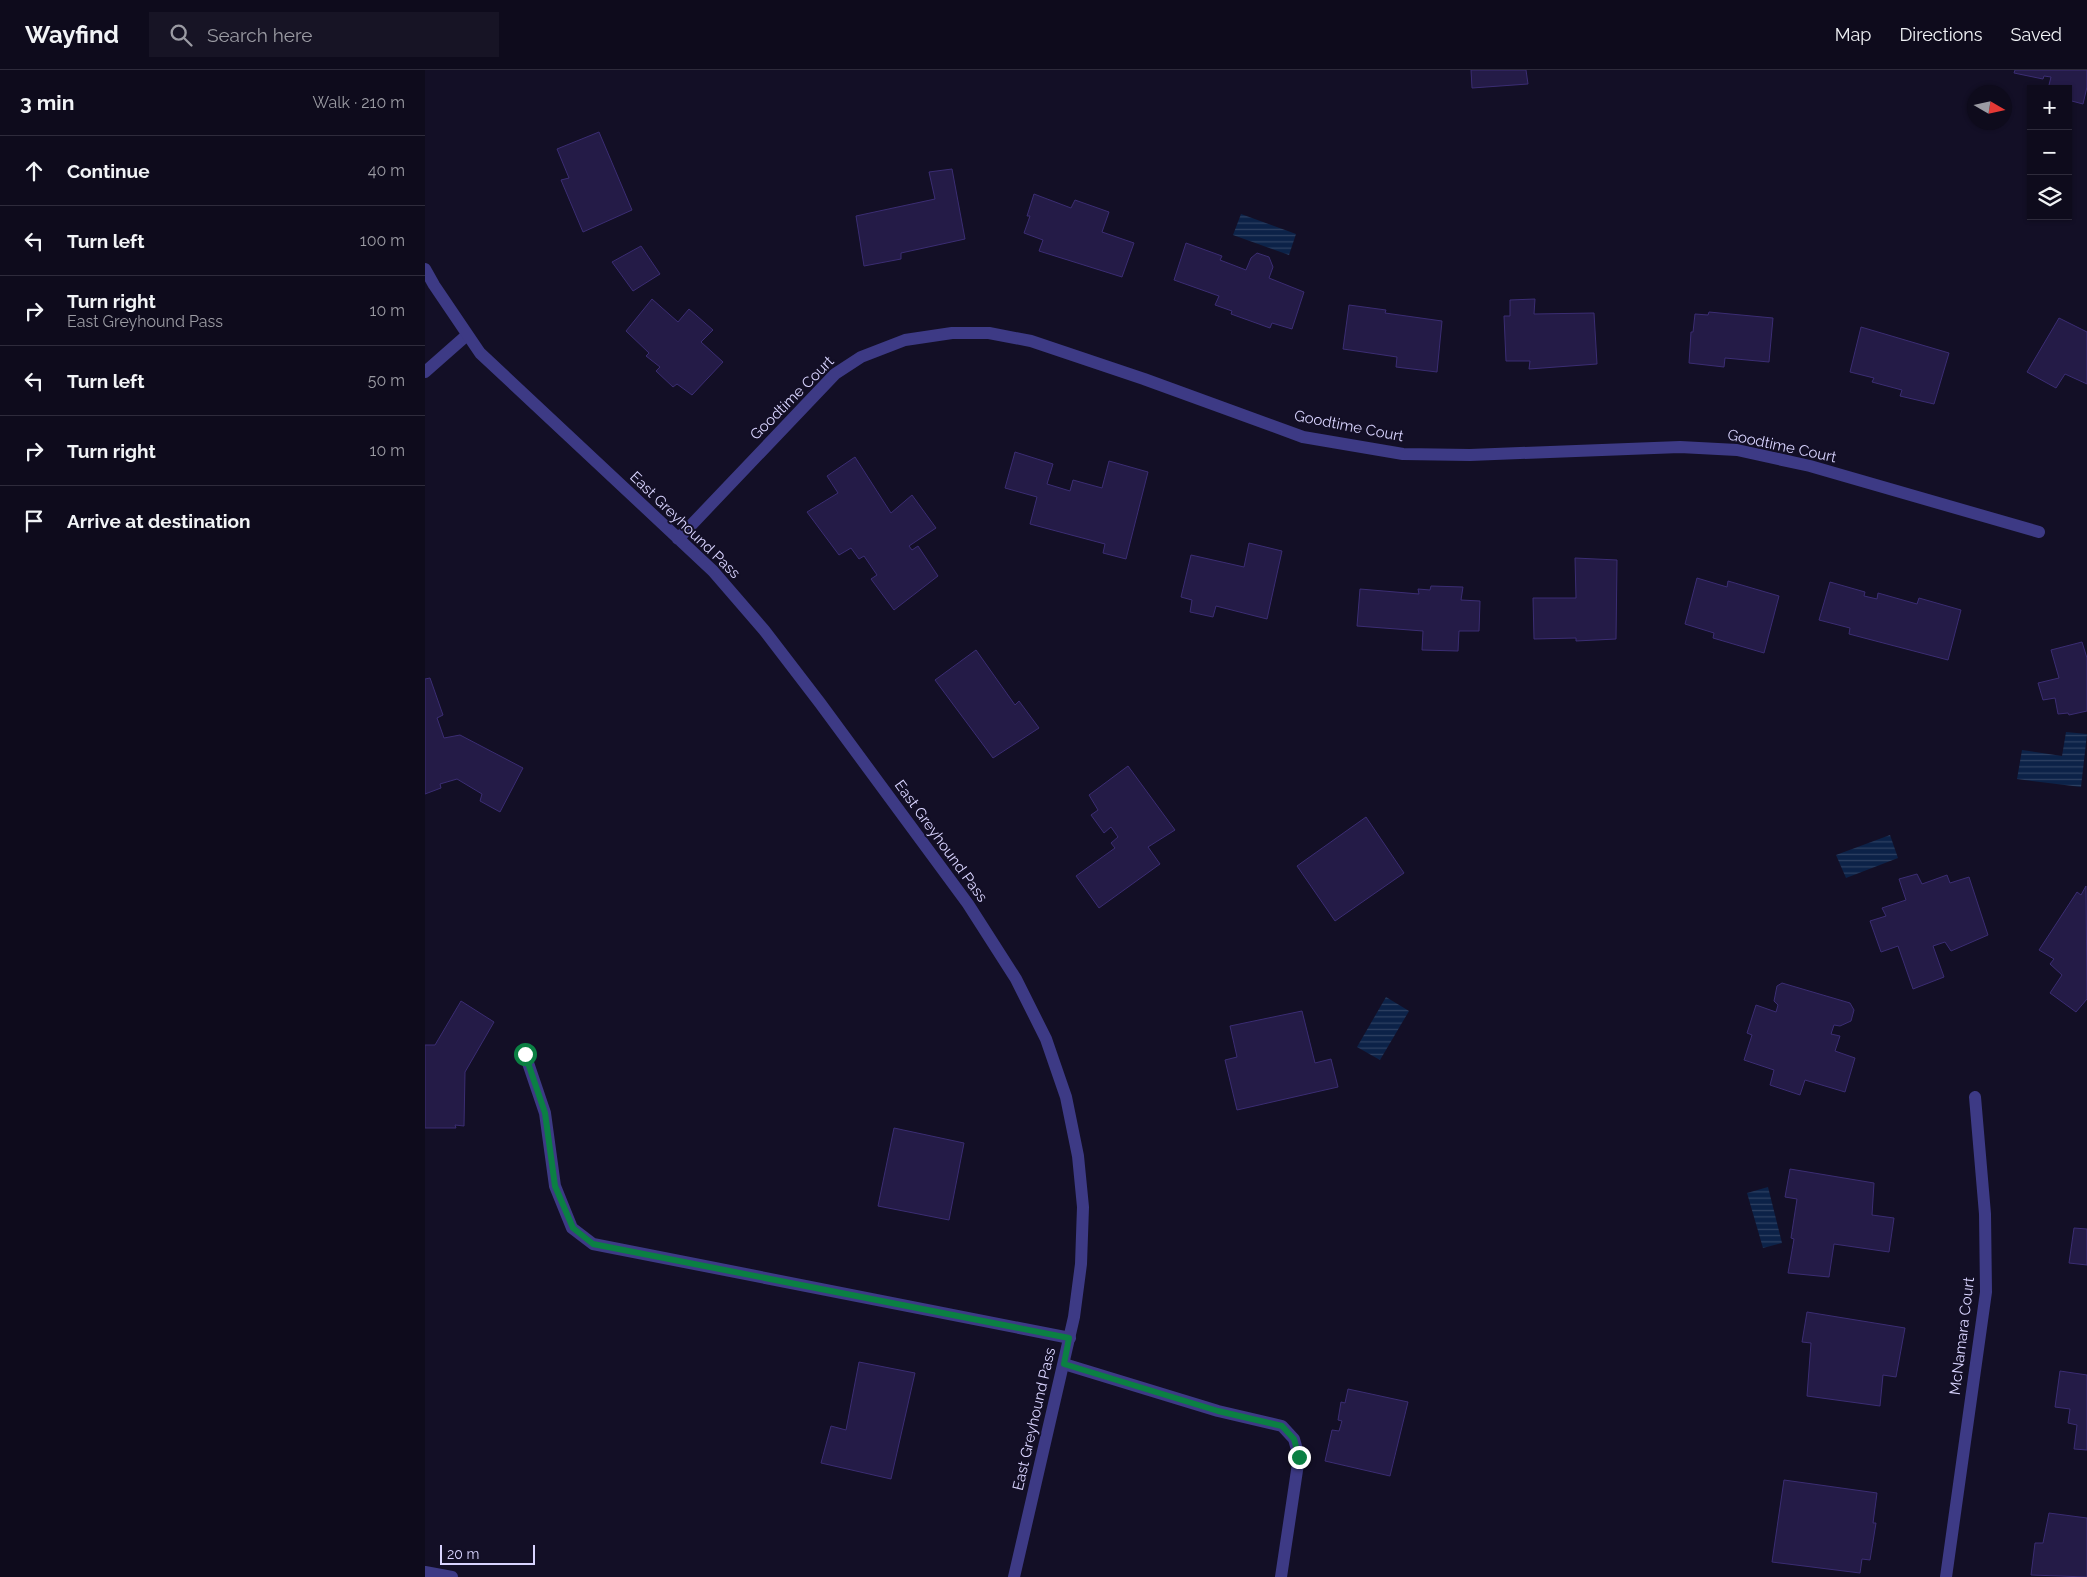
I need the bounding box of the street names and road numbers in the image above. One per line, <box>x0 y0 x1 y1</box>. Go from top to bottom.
street label: Goodtime Court <box>746 352 838 444</box>
street label: Goodtime Court <box>1293 407 1405 445</box>
street label: Goodtime Court <box>1726 426 1838 466</box>
street label: East Greyhound Pass <box>626 468 744 582</box>
street label: East Greyhound Pass <box>891 777 991 905</box>
street label: McNamara Court <box>1946 1276 1978 1396</box>
street label: East Greyhound Pass <box>1009 1346 1059 1492</box>

